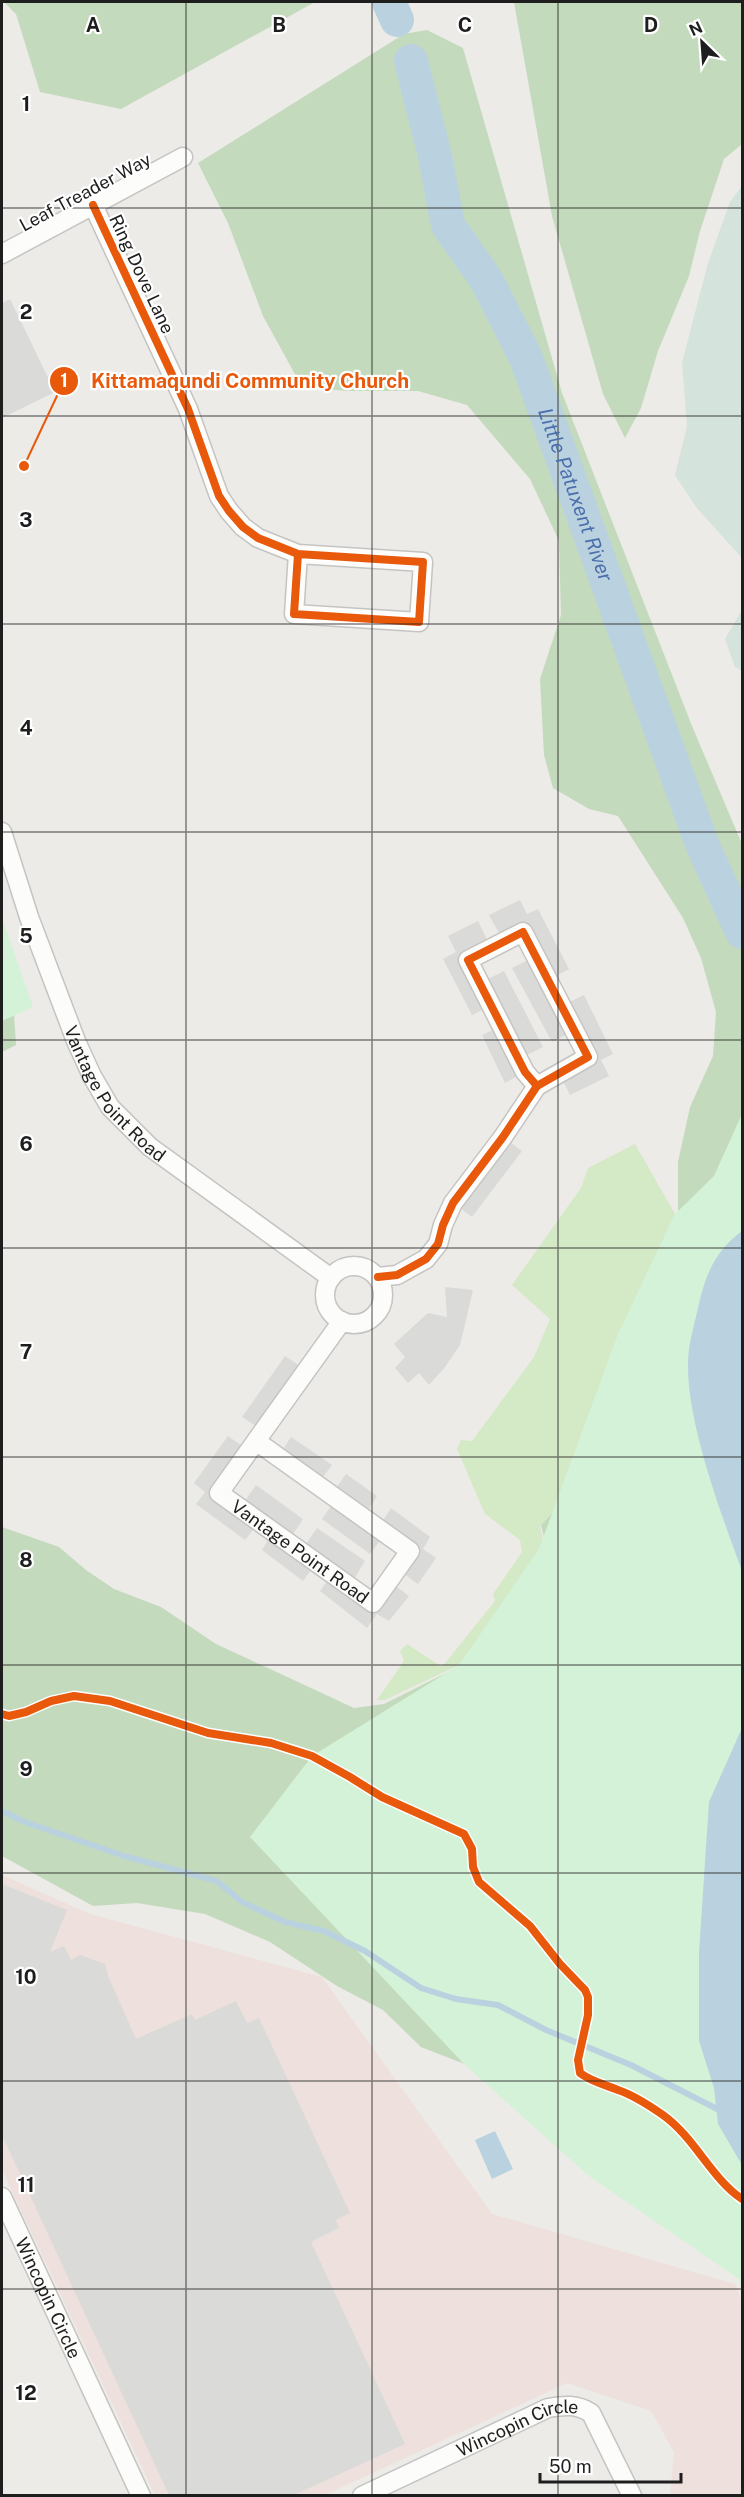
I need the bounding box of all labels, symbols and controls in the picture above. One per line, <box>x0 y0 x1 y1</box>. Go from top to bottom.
north arrow <box>672 12 732 72</box>
text: A <box>86 13 100 37</box>
text: B <box>272 13 286 37</box>
text: C <box>458 13 472 37</box>
text: D <box>644 13 658 37</box>
text: N <box>686 18 706 40</box>
text: 1 <box>22 92 30 116</box>
street label: Leaf Treader Way <box>16 148 155 236</box>
street label: Ring Dove Lane <box>105 211 179 337</box>
text: 2 <box>20 300 32 324</box>
callout: Kittamaqundi Community Church <box>49 362 421 400</box>
text: Kittamaqundi Community Church <box>91 369 409 393</box>
text: 1 <box>60 370 68 391</box>
water label: Little Patuxent River <box>533 405 618 585</box>
text: 3 <box>19 508 33 532</box>
text: 4 <box>19 716 33 740</box>
text: 5 <box>19 924 33 948</box>
street label: Vantage Point Road <box>61 1023 170 1166</box>
text: 6 <box>19 1132 33 1156</box>
text: 7 <box>20 1340 32 1364</box>
street label: Vantage Point Road <box>228 1495 373 1607</box>
text: 8 <box>19 1548 33 1572</box>
text: 9 <box>19 1757 33 1781</box>
text: 10 <box>15 1965 37 1989</box>
text: 11 <box>17 2173 35 2197</box>
street label: Wincopin Circle <box>12 2234 86 2361</box>
text: 12 <box>15 2381 37 2405</box>
street label: Wincopin Circle <box>453 2395 580 2460</box>
scale bar <box>540 2446 681 2484</box>
text: 50 m <box>549 2456 592 2477</box>

